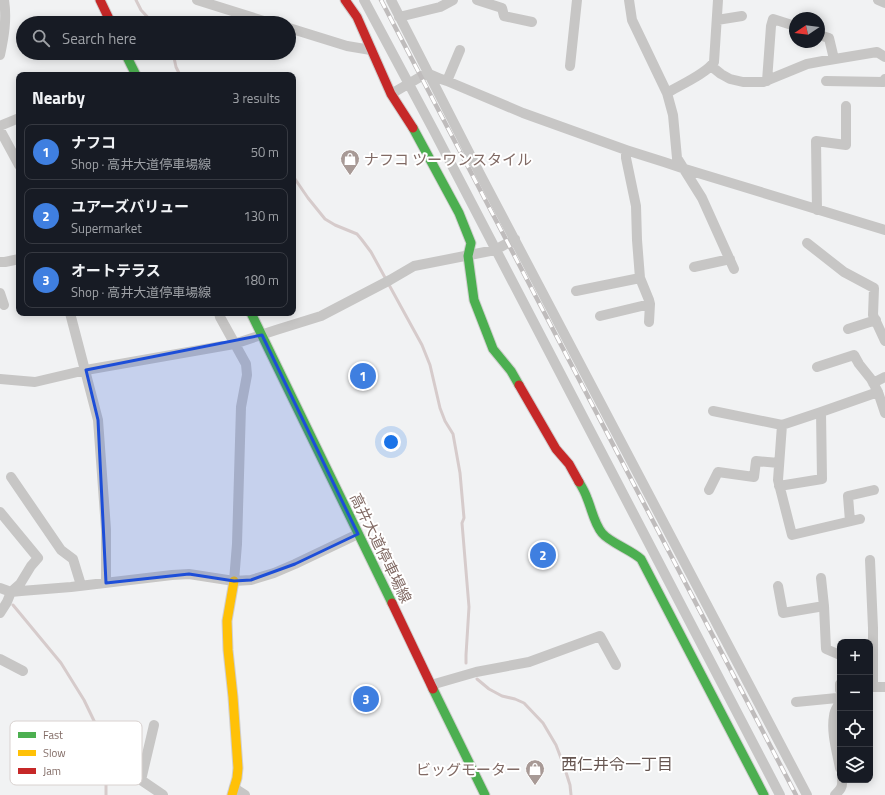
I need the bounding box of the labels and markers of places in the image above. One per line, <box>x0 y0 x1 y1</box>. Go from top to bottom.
shop icon: ナフコ ツーワンスタイル <box>339 148 361 176</box>
place label: ナフコ ツーワンスタイル <box>364 148 532 171</box>
pin: 1 <box>350 361 376 391</box>
pin: 2 <box>530 540 556 570</box>
pin: 3 <box>353 684 379 714</box>
place label: ビッグモーター <box>416 758 521 781</box>
shop icon: ビッグモーター <box>524 758 546 786</box>

